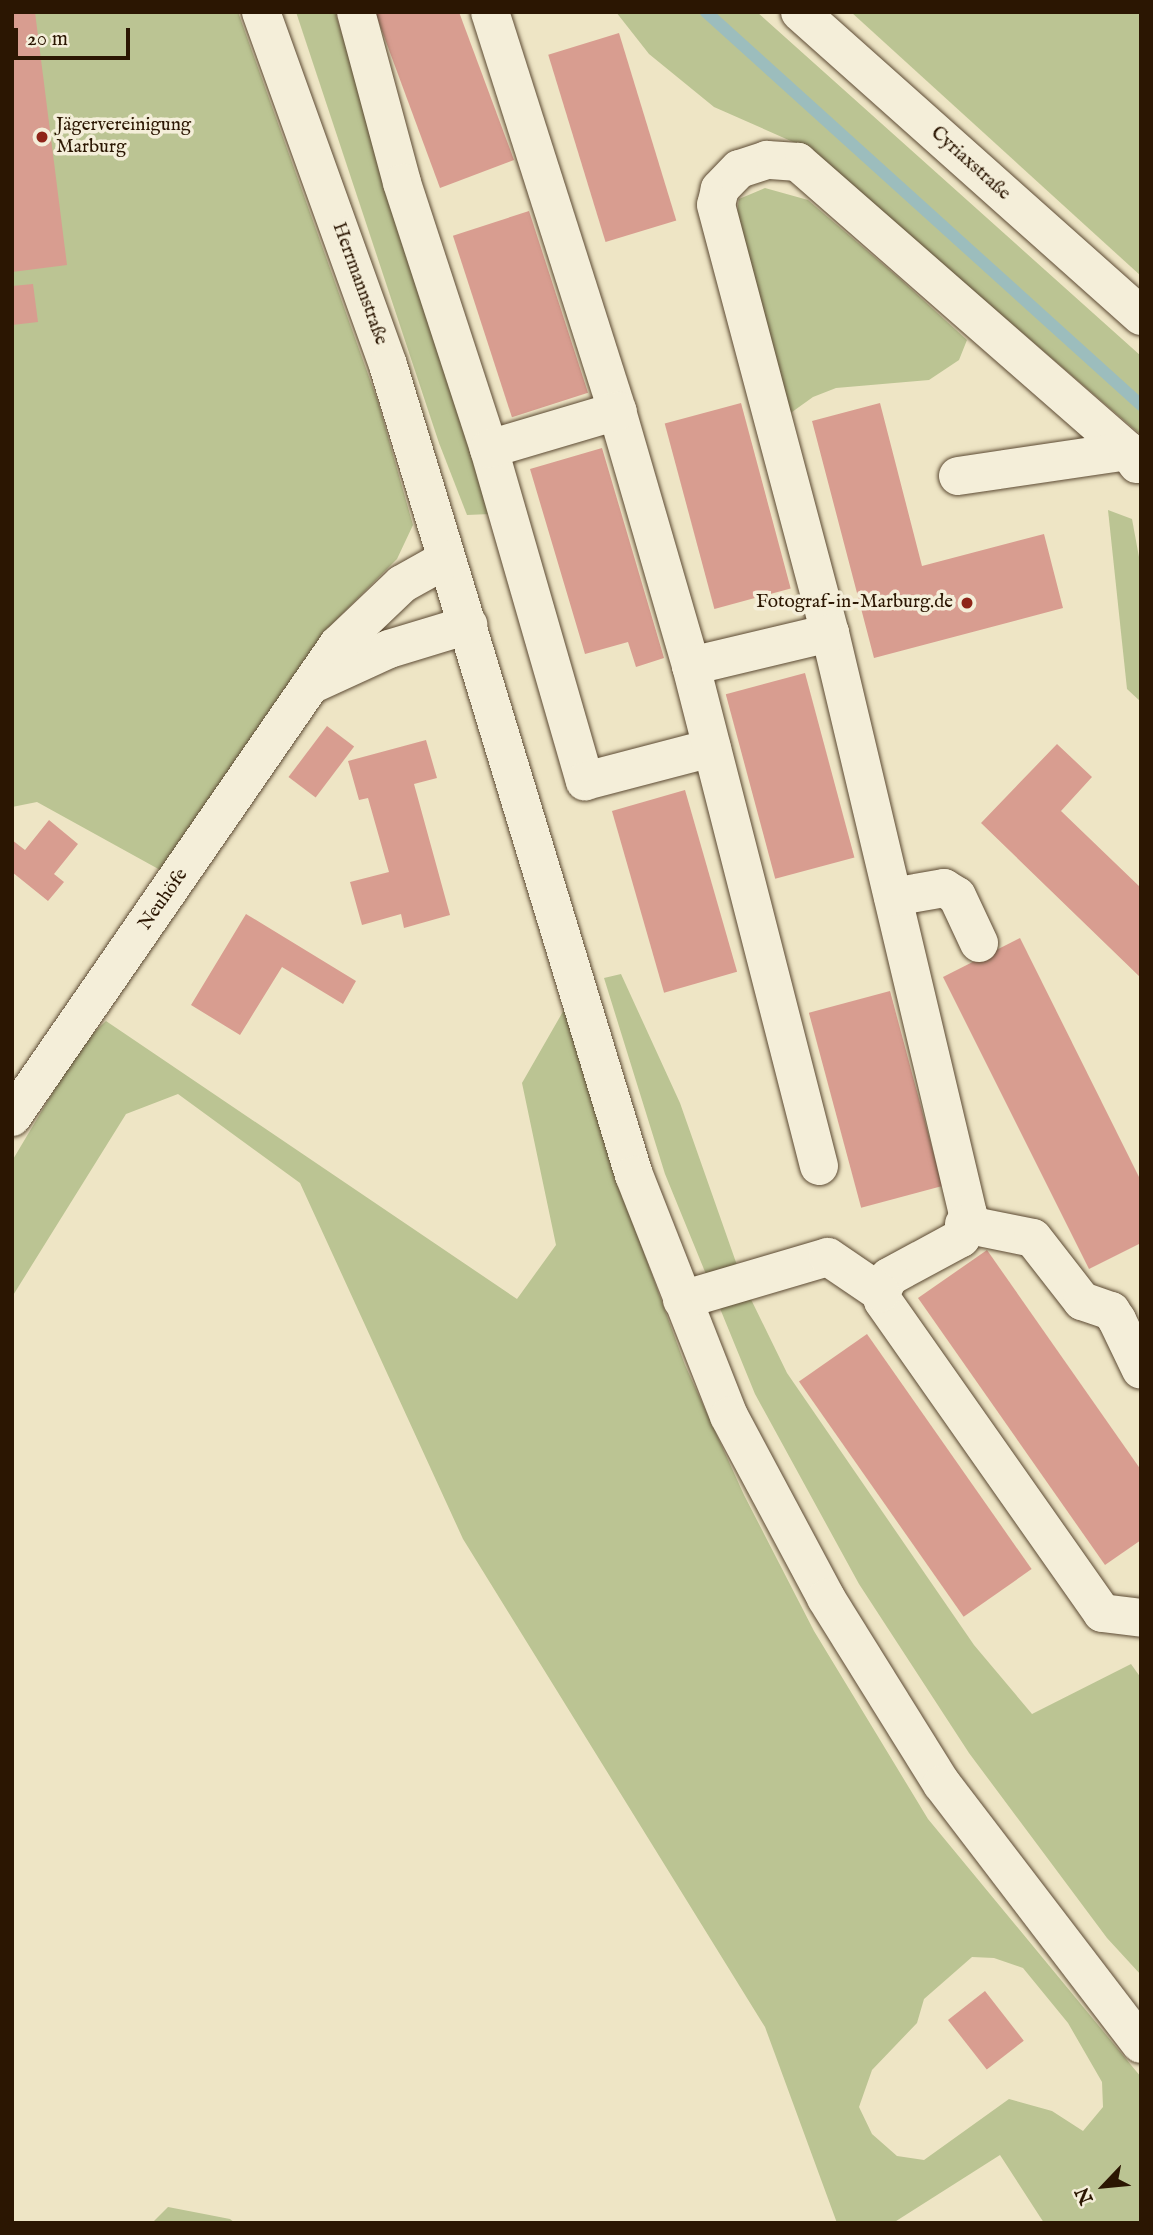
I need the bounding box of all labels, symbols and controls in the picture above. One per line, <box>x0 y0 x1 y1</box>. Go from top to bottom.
scale bar <box>18 14 133 58</box>
text: 20 m <box>27 26 68 53</box>
place label: Jägervereinigung Marburg <box>56 115 191 159</box>
street label: Cyriaxstraße <box>925 122 1015 206</box>
marker: Jägervereinigung Marburg <box>34 129 50 145</box>
street label: Herrmannstraße <box>326 220 392 348</box>
place label: Fotograf-in-Marburg.de <box>756 592 953 614</box>
marker: Fotograf-in-Marburg.de <box>959 595 975 611</box>
street label: Neuhöfe <box>135 865 193 935</box>
north arrow <box>1069 2151 1139 2221</box>
text: N <box>1071 2183 1100 2208</box>

